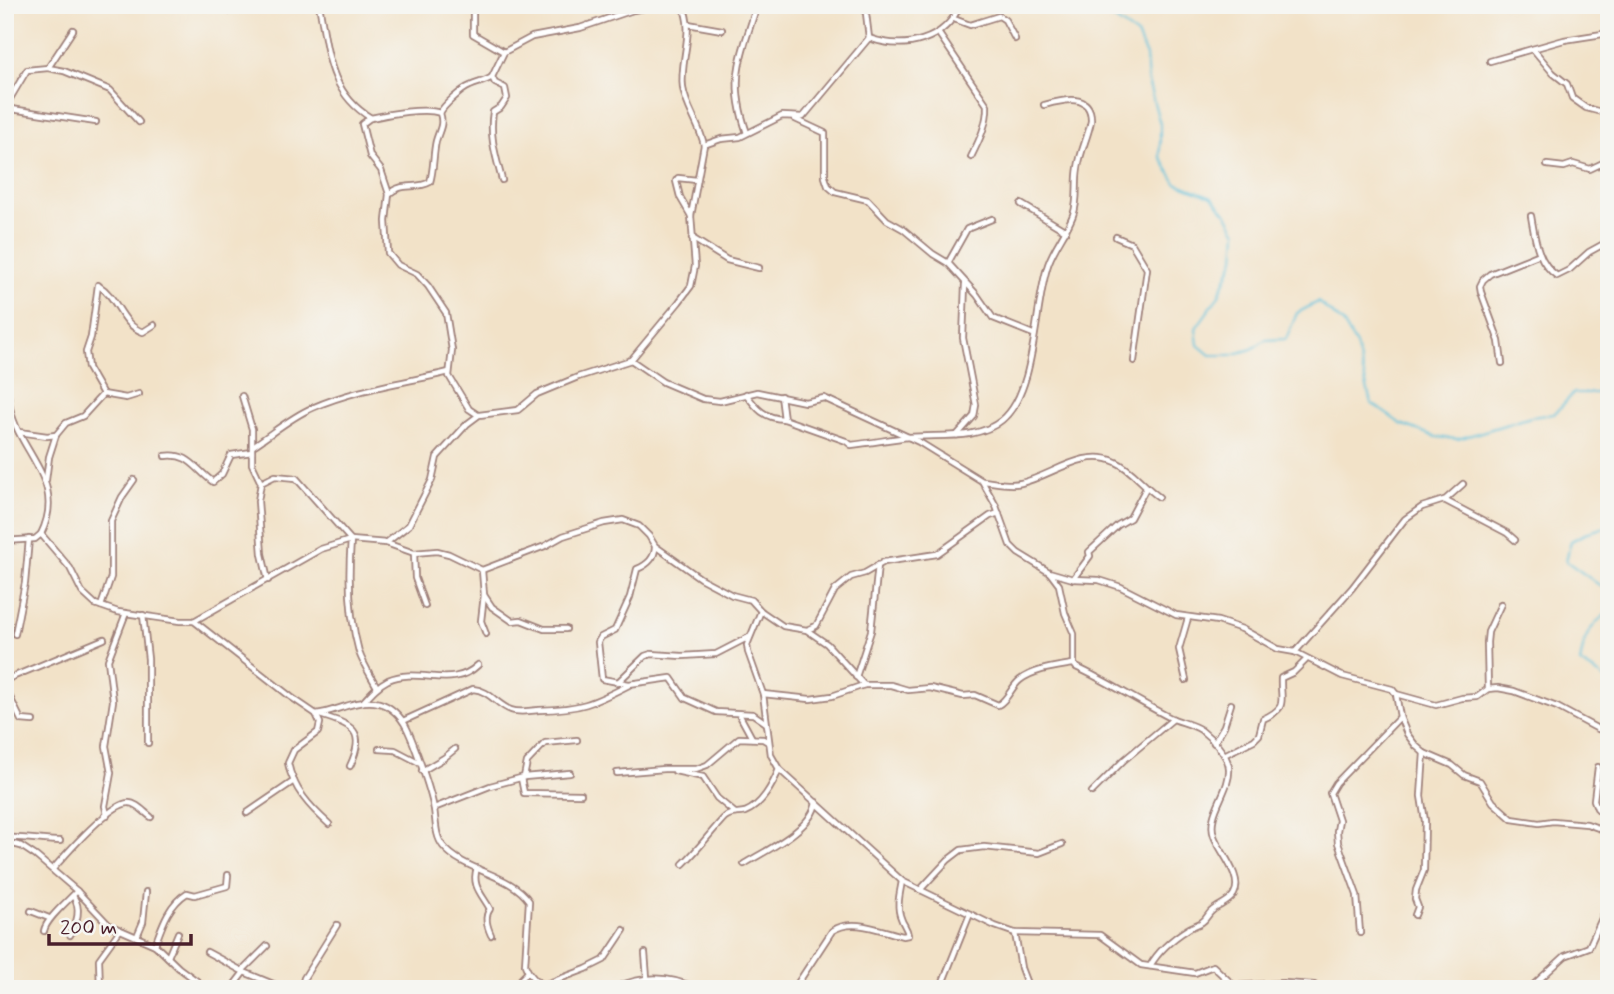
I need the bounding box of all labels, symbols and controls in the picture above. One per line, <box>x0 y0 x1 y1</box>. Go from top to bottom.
scale bar <box>49 903 191 947</box>
text: 200 m <box>60 914 117 942</box>

